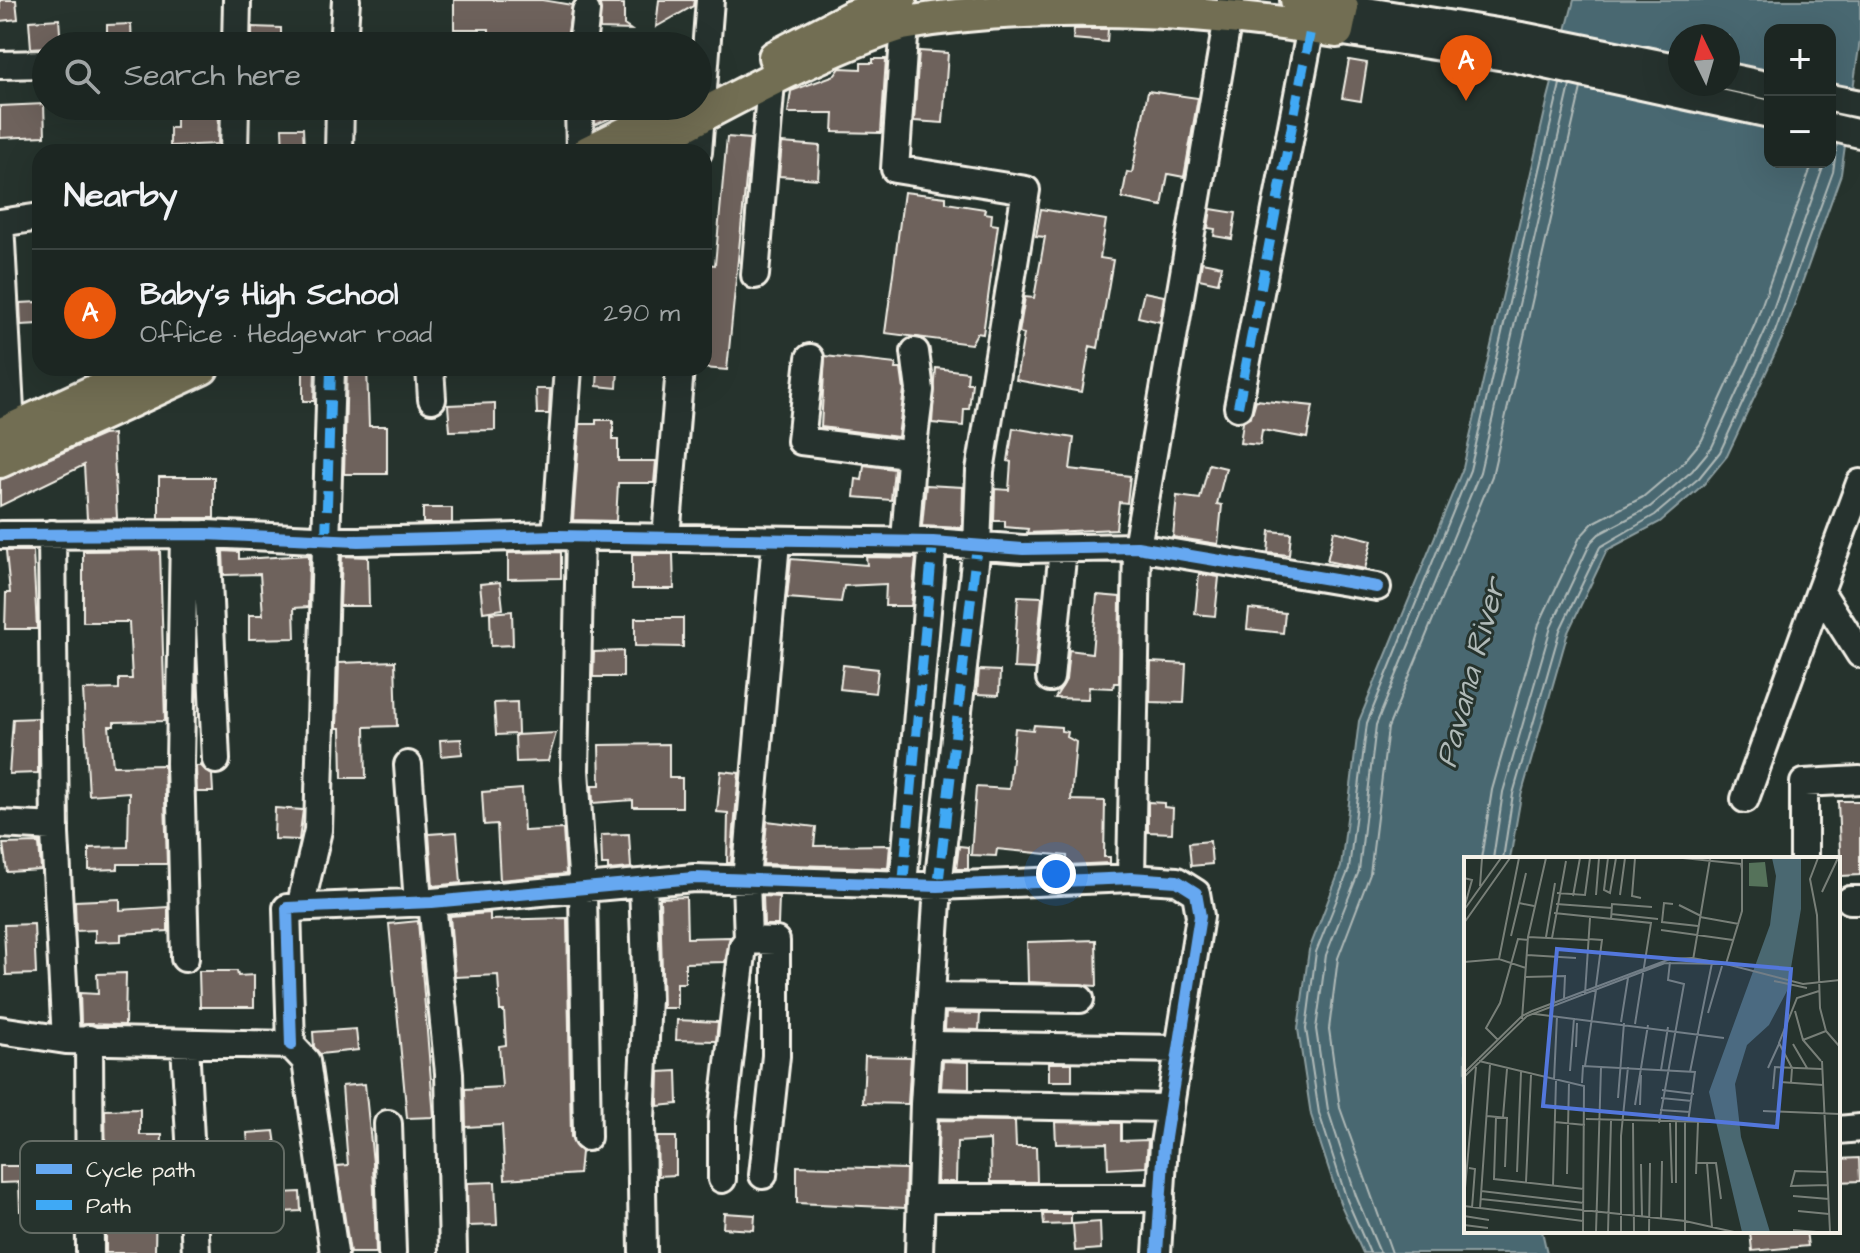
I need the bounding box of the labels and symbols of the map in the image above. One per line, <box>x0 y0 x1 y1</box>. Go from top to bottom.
north arrow <box>1668 24 1740 96</box>
pin: A <box>1440 35 1492 101</box>
water label: Pavana River <box>1424 570 1519 772</box>
your location <box>1036 854 1076 894</box>
inset map <box>1464 857 1840 1233</box>
legend <box>20 1141 284 1233</box>
text: Cycle path <box>86 1155 195 1187</box>
text: Path <box>86 1191 131 1222</box>

